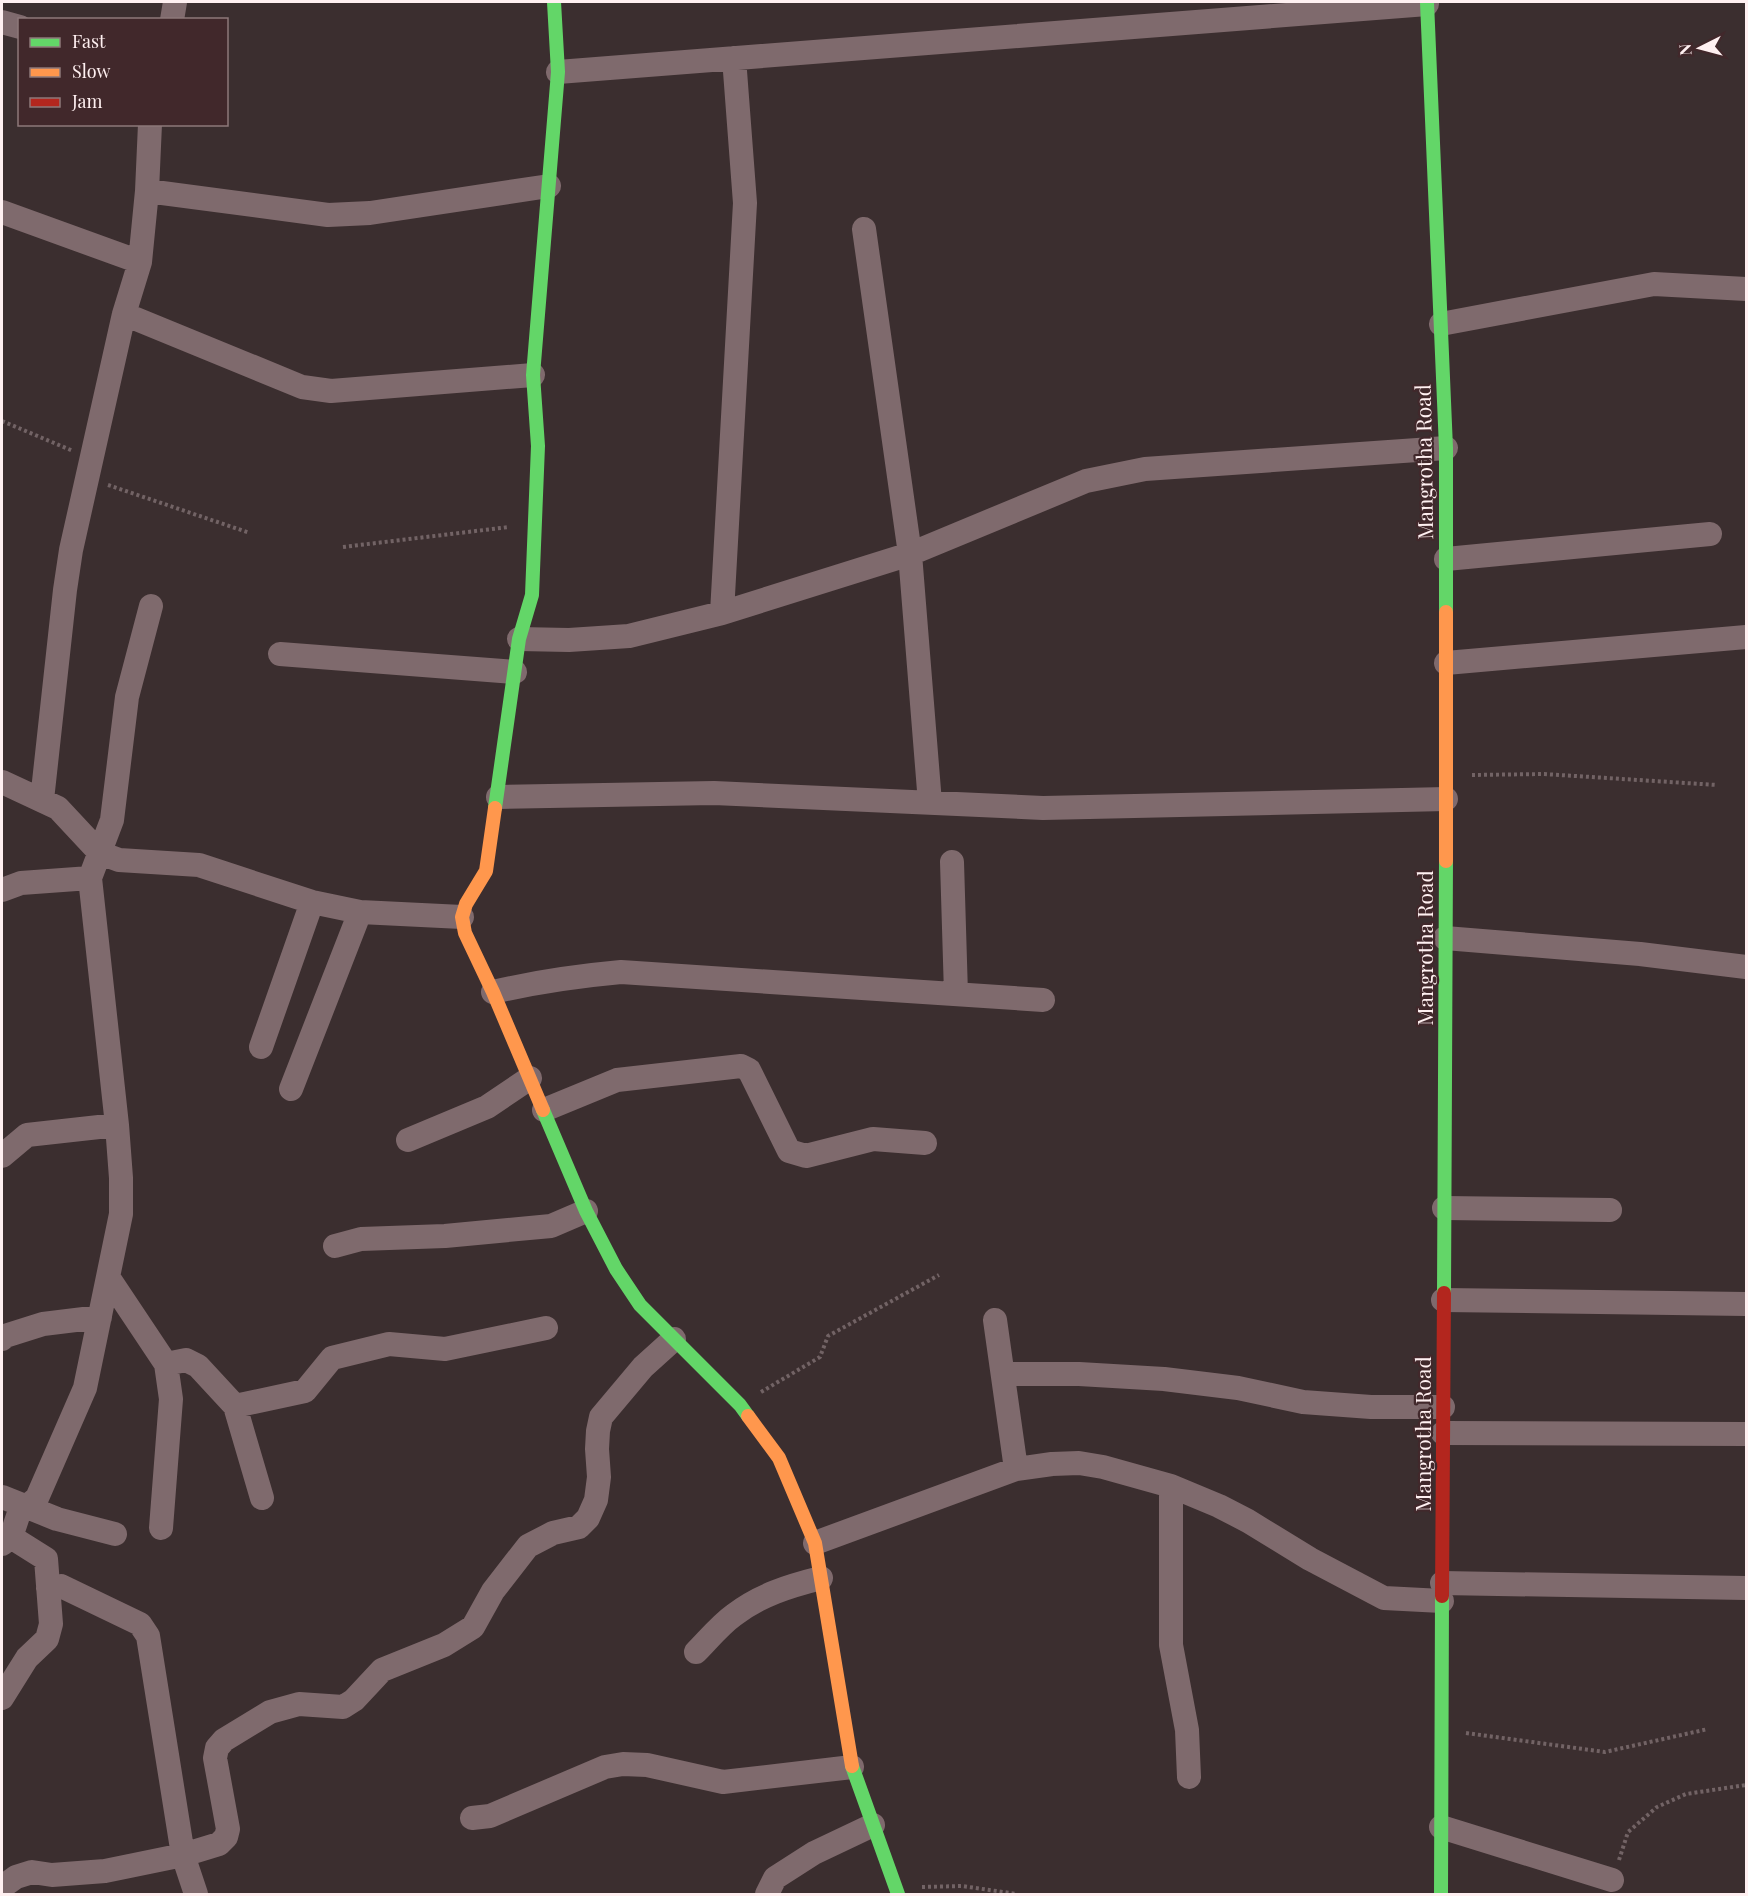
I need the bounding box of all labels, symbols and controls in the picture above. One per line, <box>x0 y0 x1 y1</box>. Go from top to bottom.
legend <box>18 18 228 126</box>
north arrow <box>1670 18 1730 78</box>
text: Fast <box>72 29 106 53</box>
text: N <box>1673 42 1696 56</box>
text: Slow <box>72 59 110 83</box>
text: Jam <box>71 89 102 113</box>
street label: Mangrotha Road <box>1408 384 1438 540</box>
street label: Mangrotha Road <box>1410 870 1438 1026</box>
street label: Mangrotha Road <box>1408 1356 1436 1512</box>

